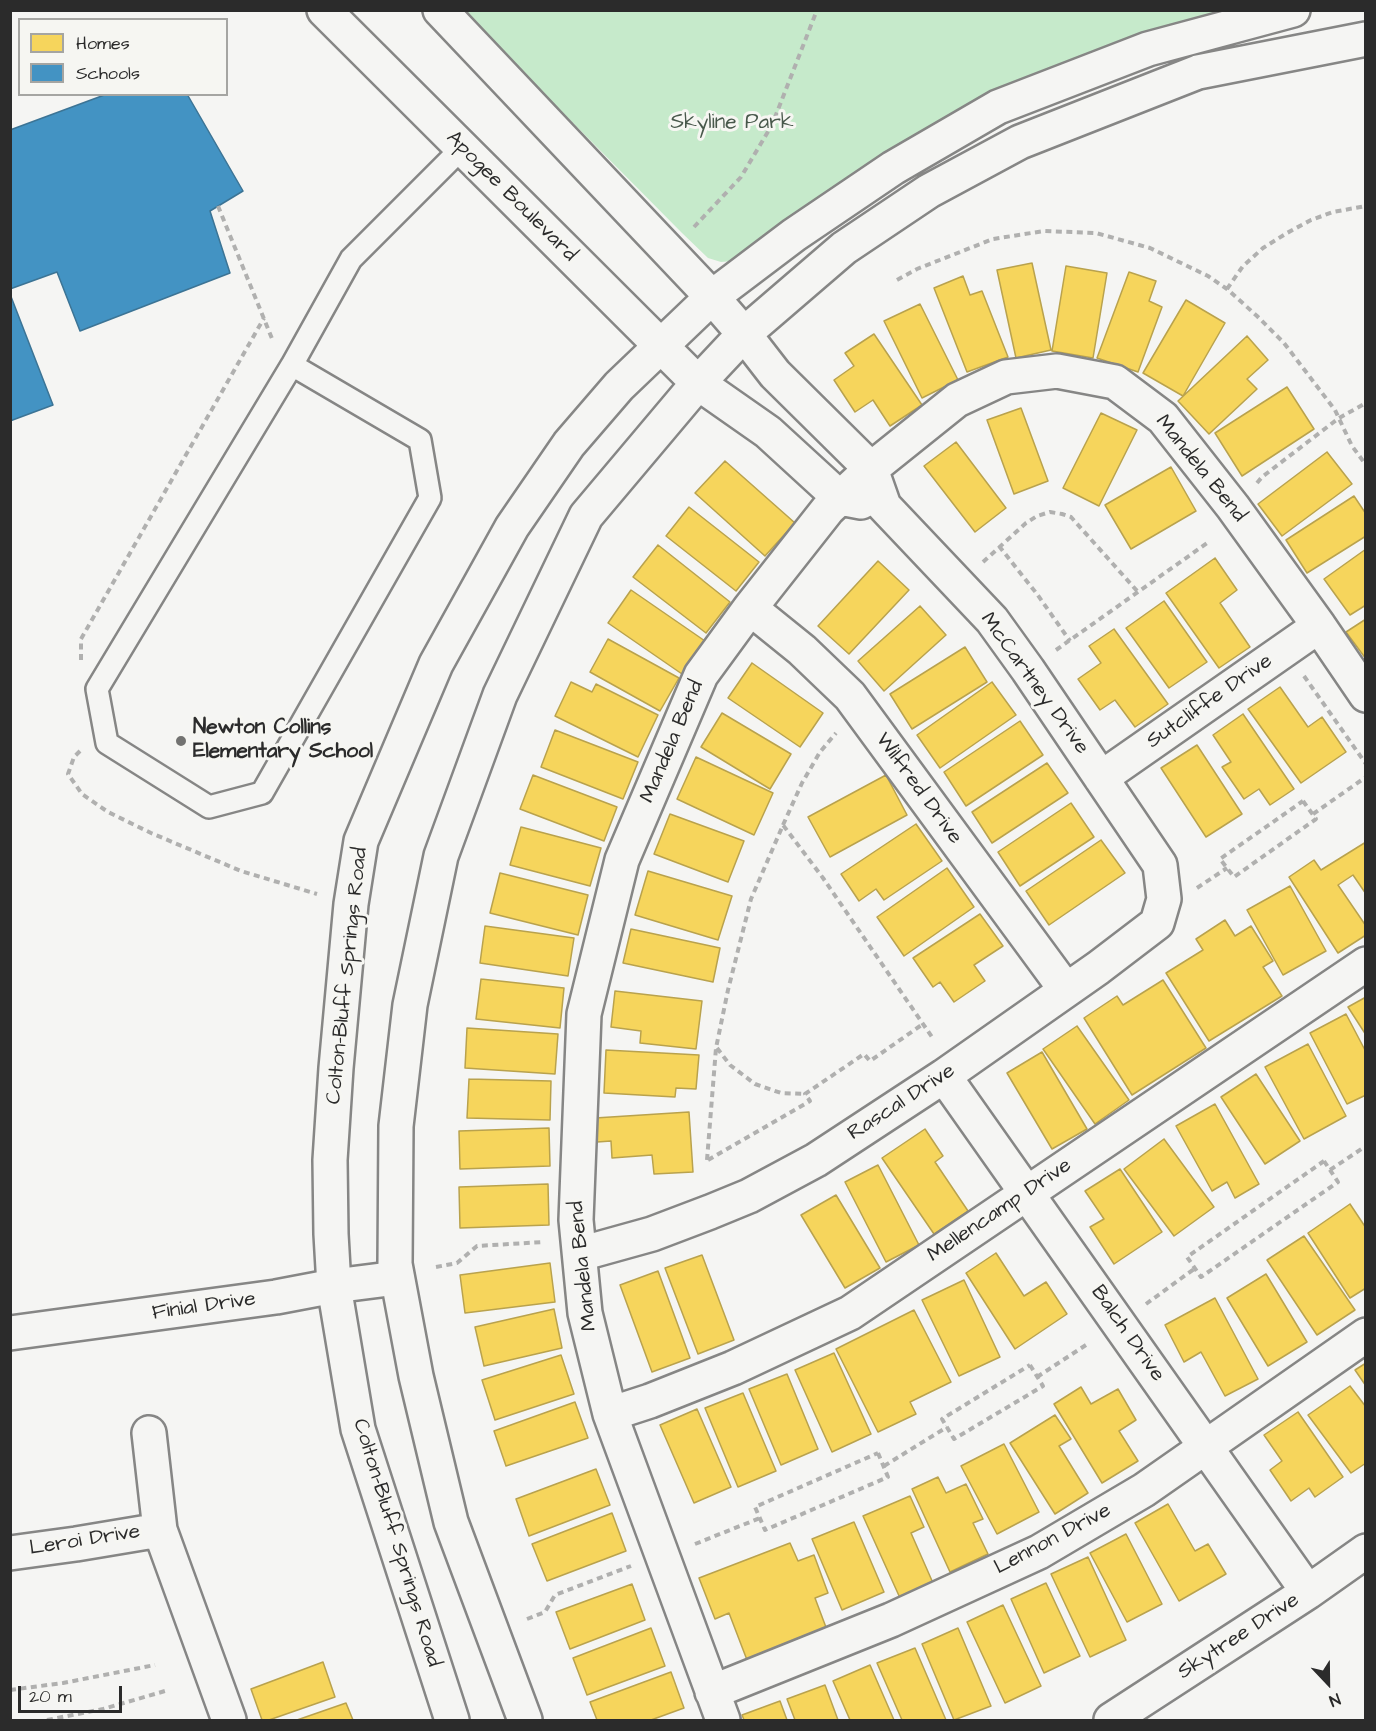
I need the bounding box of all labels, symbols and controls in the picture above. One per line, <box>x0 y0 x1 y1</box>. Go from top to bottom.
legend <box>18 18 228 96</box>
text: Homes <box>76 31 130 56</box>
text: Schools <box>76 61 140 86</box>
park label: Skyline Park <box>670 111 794 137</box>
street label: Apogee Boulevard <box>440 126 582 268</box>
street label: Mandela Bend <box>1149 410 1251 528</box>
street label: McCartney Drive <box>974 608 1094 760</box>
street label: Sutcliffe Drive <box>1142 649 1278 755</box>
street label: Mandela Bend <box>636 677 710 807</box>
place label: Newton Collins Elementary School <box>193 716 373 766</box>
street label: Wilfred Drive <box>869 728 967 850</box>
marker: Newton Collins Elementary School <box>174 734 188 748</box>
street label: Colton-Bluff Springs Road <box>322 846 374 1106</box>
street label: Rascal Drive <box>844 1059 960 1147</box>
street label: Mellencamp Drive <box>923 1154 1077 1268</box>
street label: Mandela Bend <box>565 1200 603 1332</box>
street label: Balch Drive <box>1085 1281 1169 1387</box>
street label: Finial Drive <box>151 1287 257 1327</box>
street label: Colton-Bluff Springs Road <box>346 1416 446 1670</box>
street label: Lennon Drive <box>990 1499 1116 1581</box>
street label: Leroi Drive <box>28 1520 142 1562</box>
street label: Skytree Drive <box>1174 1588 1304 1686</box>
north arrow <box>1298 1653 1358 1713</box>
scale bar <box>21 1674 124 1712</box>
text: 20 m <box>29 1684 72 1709</box>
text: N <box>1326 1688 1344 1712</box>

